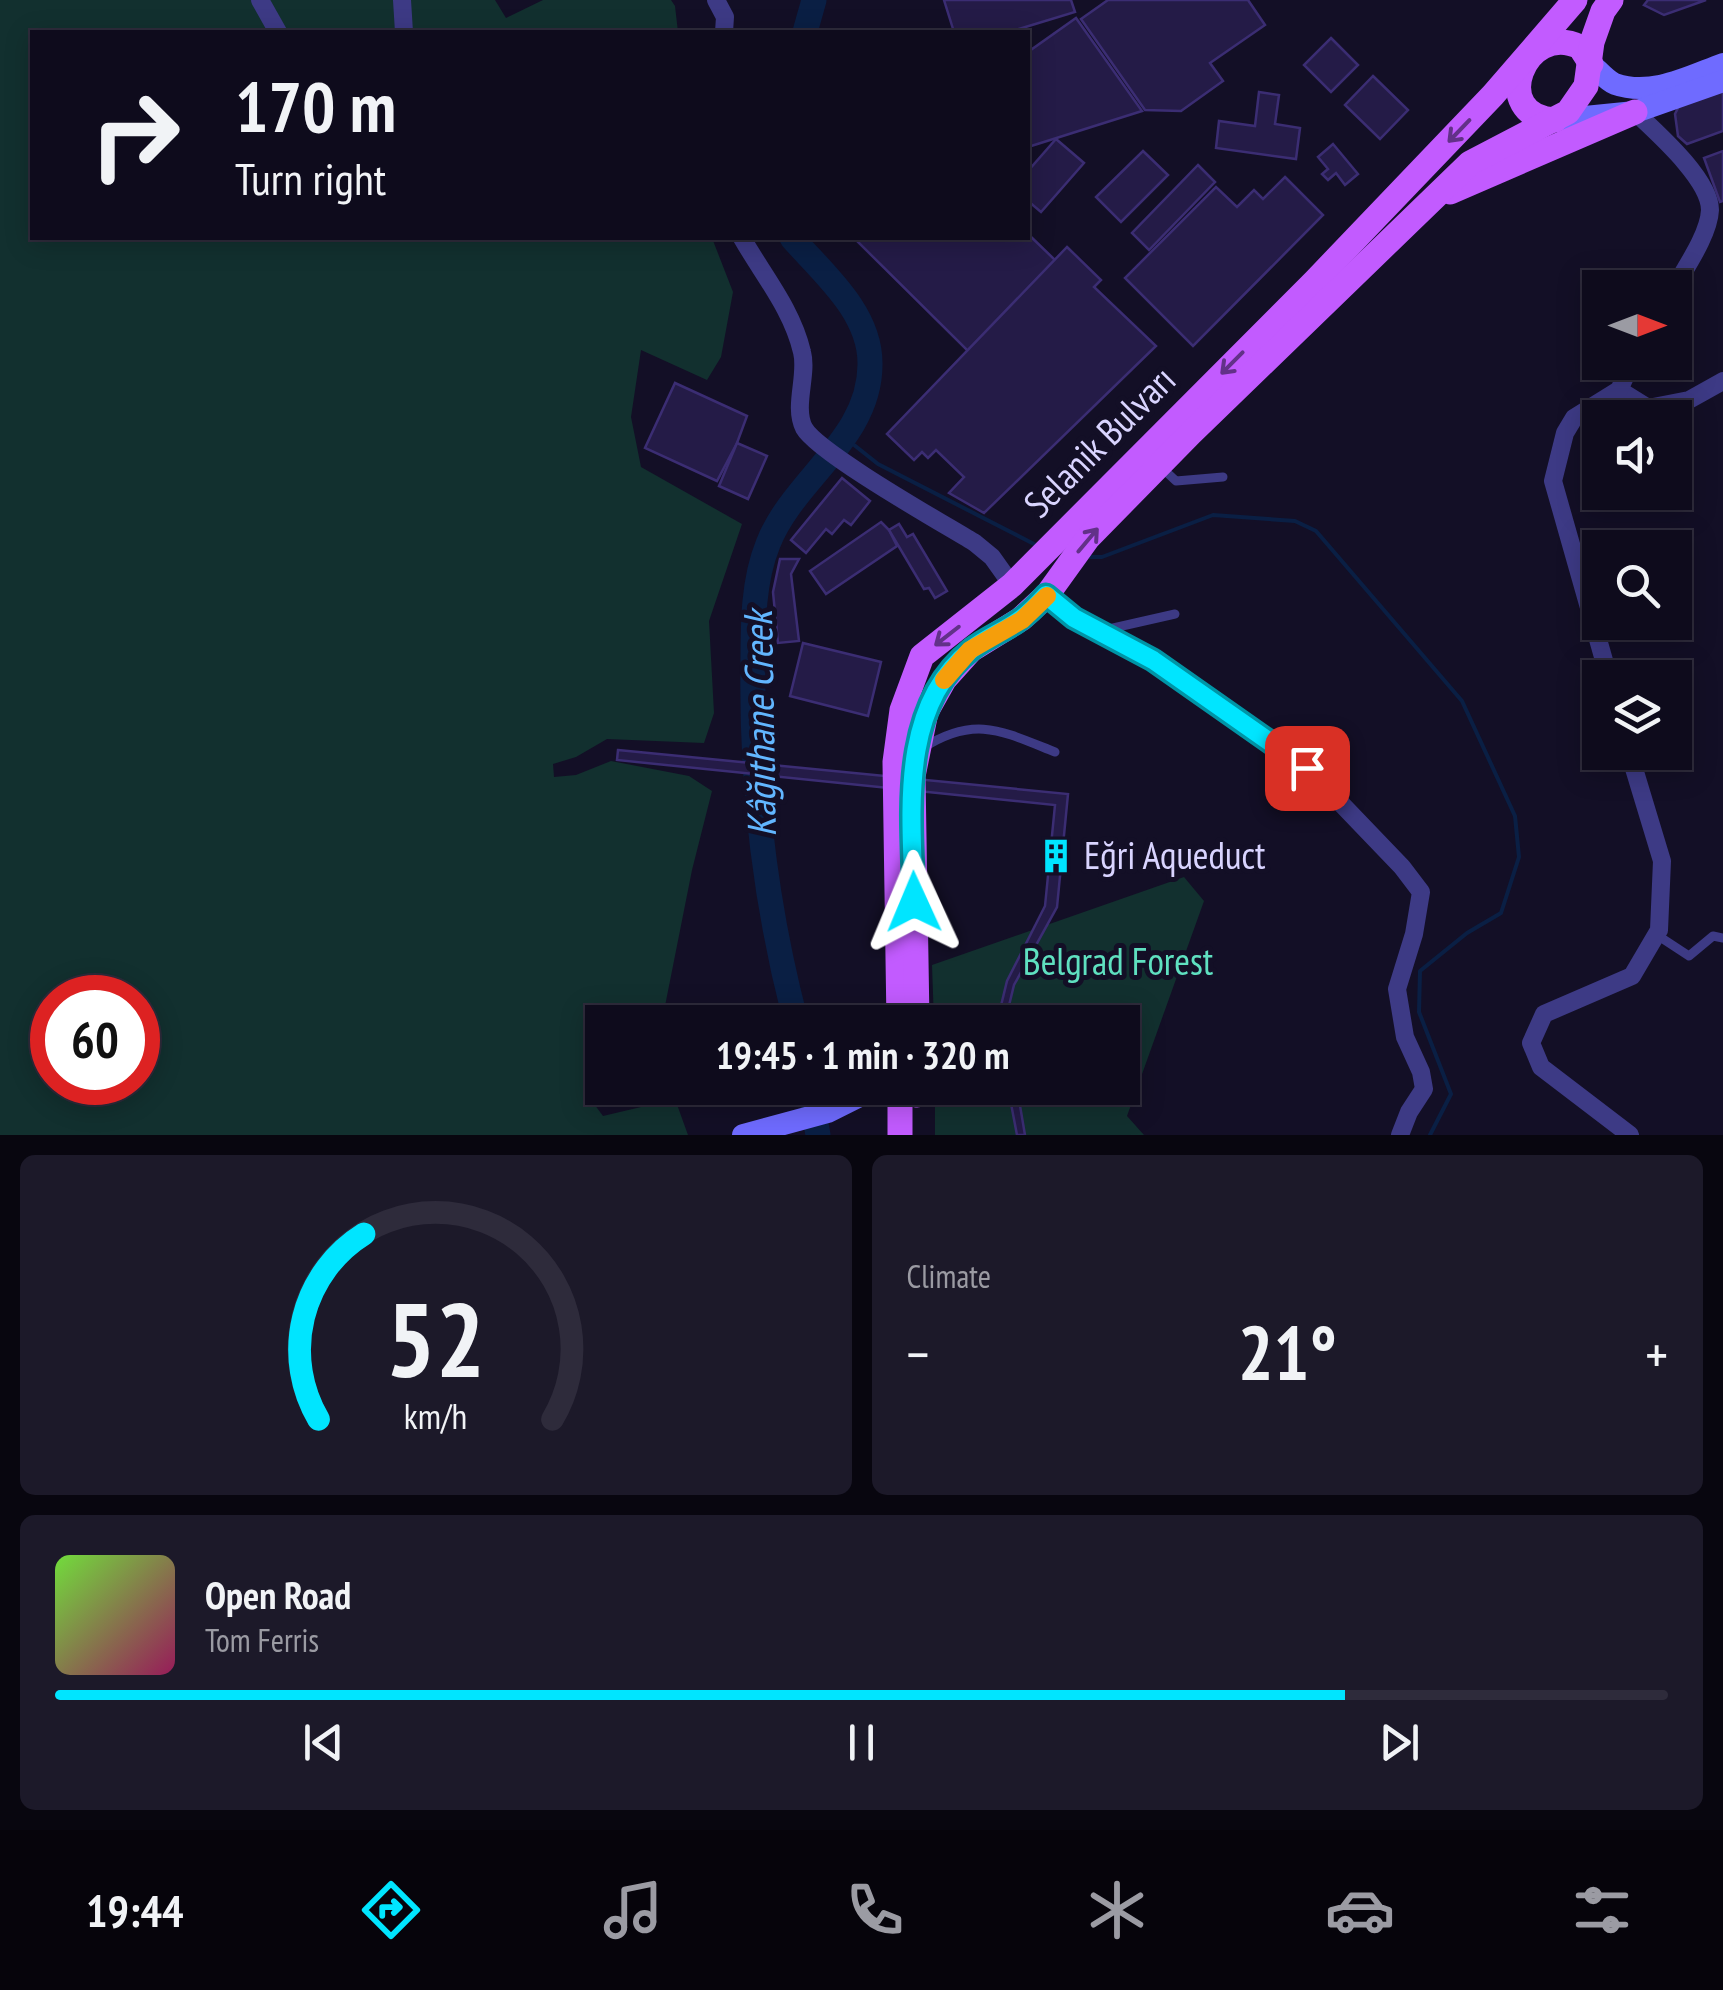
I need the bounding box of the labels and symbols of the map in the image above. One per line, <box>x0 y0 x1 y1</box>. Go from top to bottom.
one-way arrow <box>1447 118 1471 142</box>
north arrow <box>1582 270 1692 380</box>
one-way arrow <box>1221 351 1245 375</box>
street label: Selanik Bulvarı <box>1013 355 1185 527</box>
one-way arrow <box>1077 527 1099 553</box>
water label: Kâğıthane Creek <box>731 606 787 837</box>
one-way arrow <box>935 625 961 647</box>
pin <box>1265 726 1350 811</box>
place label: Eğri Aqueduct <box>1084 830 1266 879</box>
building icon: Eğri Aqueduct <box>1037 837 1075 875</box>
position arrow <box>862 850 966 954</box>
park label: Belgrad Forest <box>1023 936 1214 985</box>
speed limit sign: 60 <box>30 975 160 1105</box>

